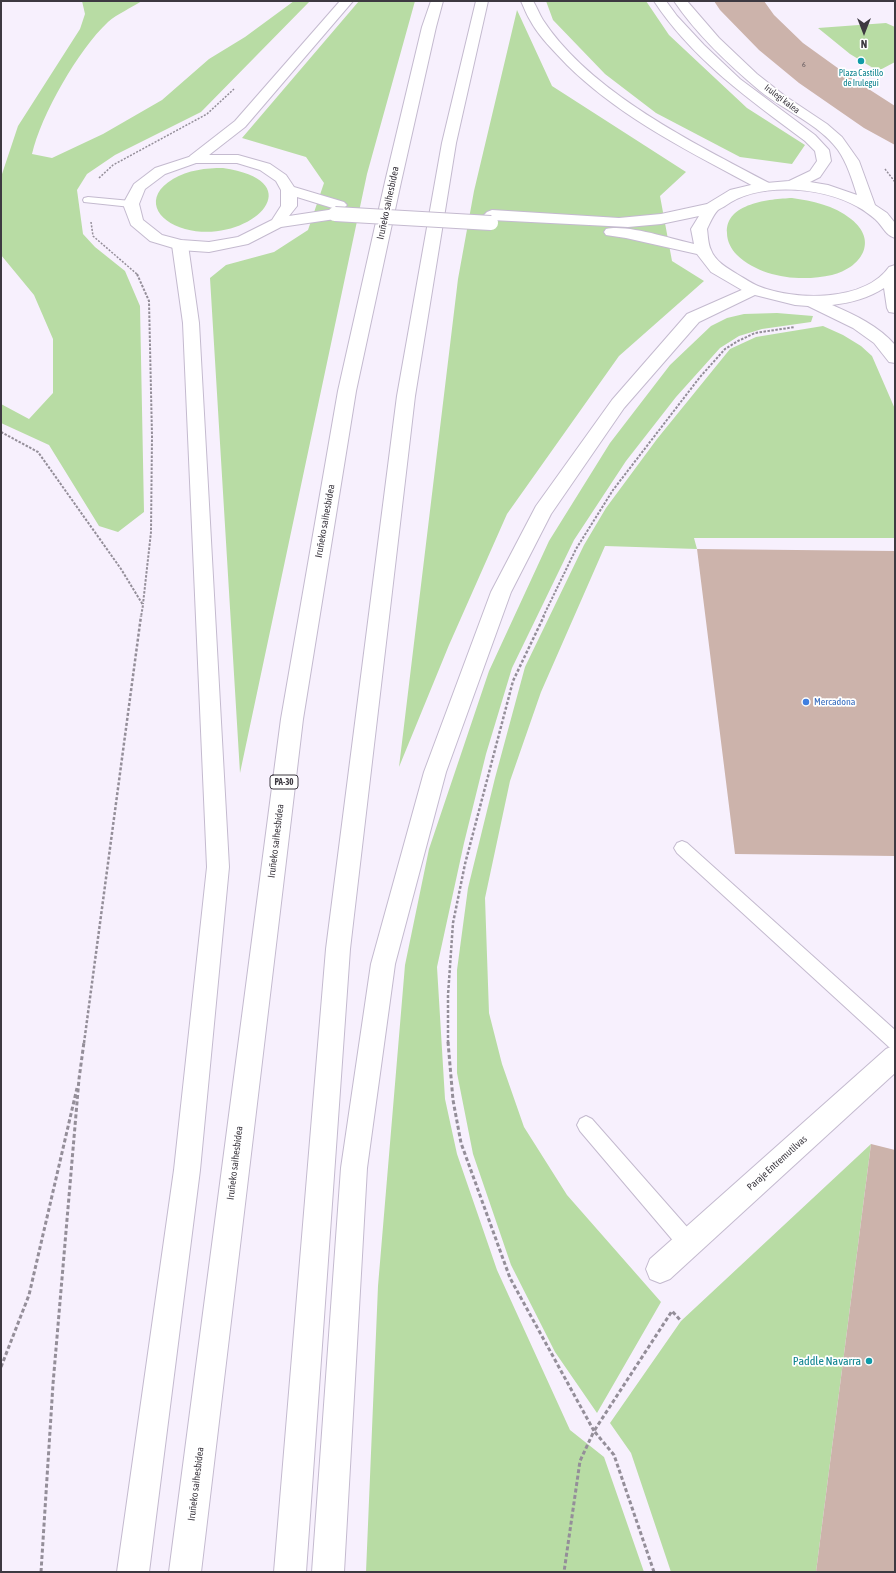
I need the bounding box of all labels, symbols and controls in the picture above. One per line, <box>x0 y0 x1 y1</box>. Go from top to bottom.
north arrow <box>844 12 884 52</box>
text: N <box>861 38 867 50</box>
marker: Plaza Castillo de Irulegui <box>856 56 866 66</box>
house number: 6 <box>802 59 806 69</box>
place label: Plaza Castillo de Irulegui <box>839 68 883 89</box>
street label: Irulegi kalea <box>762 82 802 116</box>
street label: Iruñeko saihesbidea <box>374 165 402 241</box>
street label: Iruñeko saihesbidea <box>313 483 337 559</box>
place label: Mercadona <box>814 696 855 708</box>
marker: Mercadona <box>801 697 811 707</box>
road number: PA-30 <box>270 775 298 789</box>
street label: Iruñeko saihesbidea <box>266 803 286 879</box>
street label: Iruñeko saihesbidea <box>225 1125 245 1201</box>
street label: Paraje Entremutilvas <box>745 1133 809 1193</box>
place label: Paddle Navarra <box>793 1354 861 1368</box>
marker: Paddle Navarra <box>864 1356 874 1366</box>
street label: Iruñeko saihesbidea <box>186 1446 206 1522</box>

